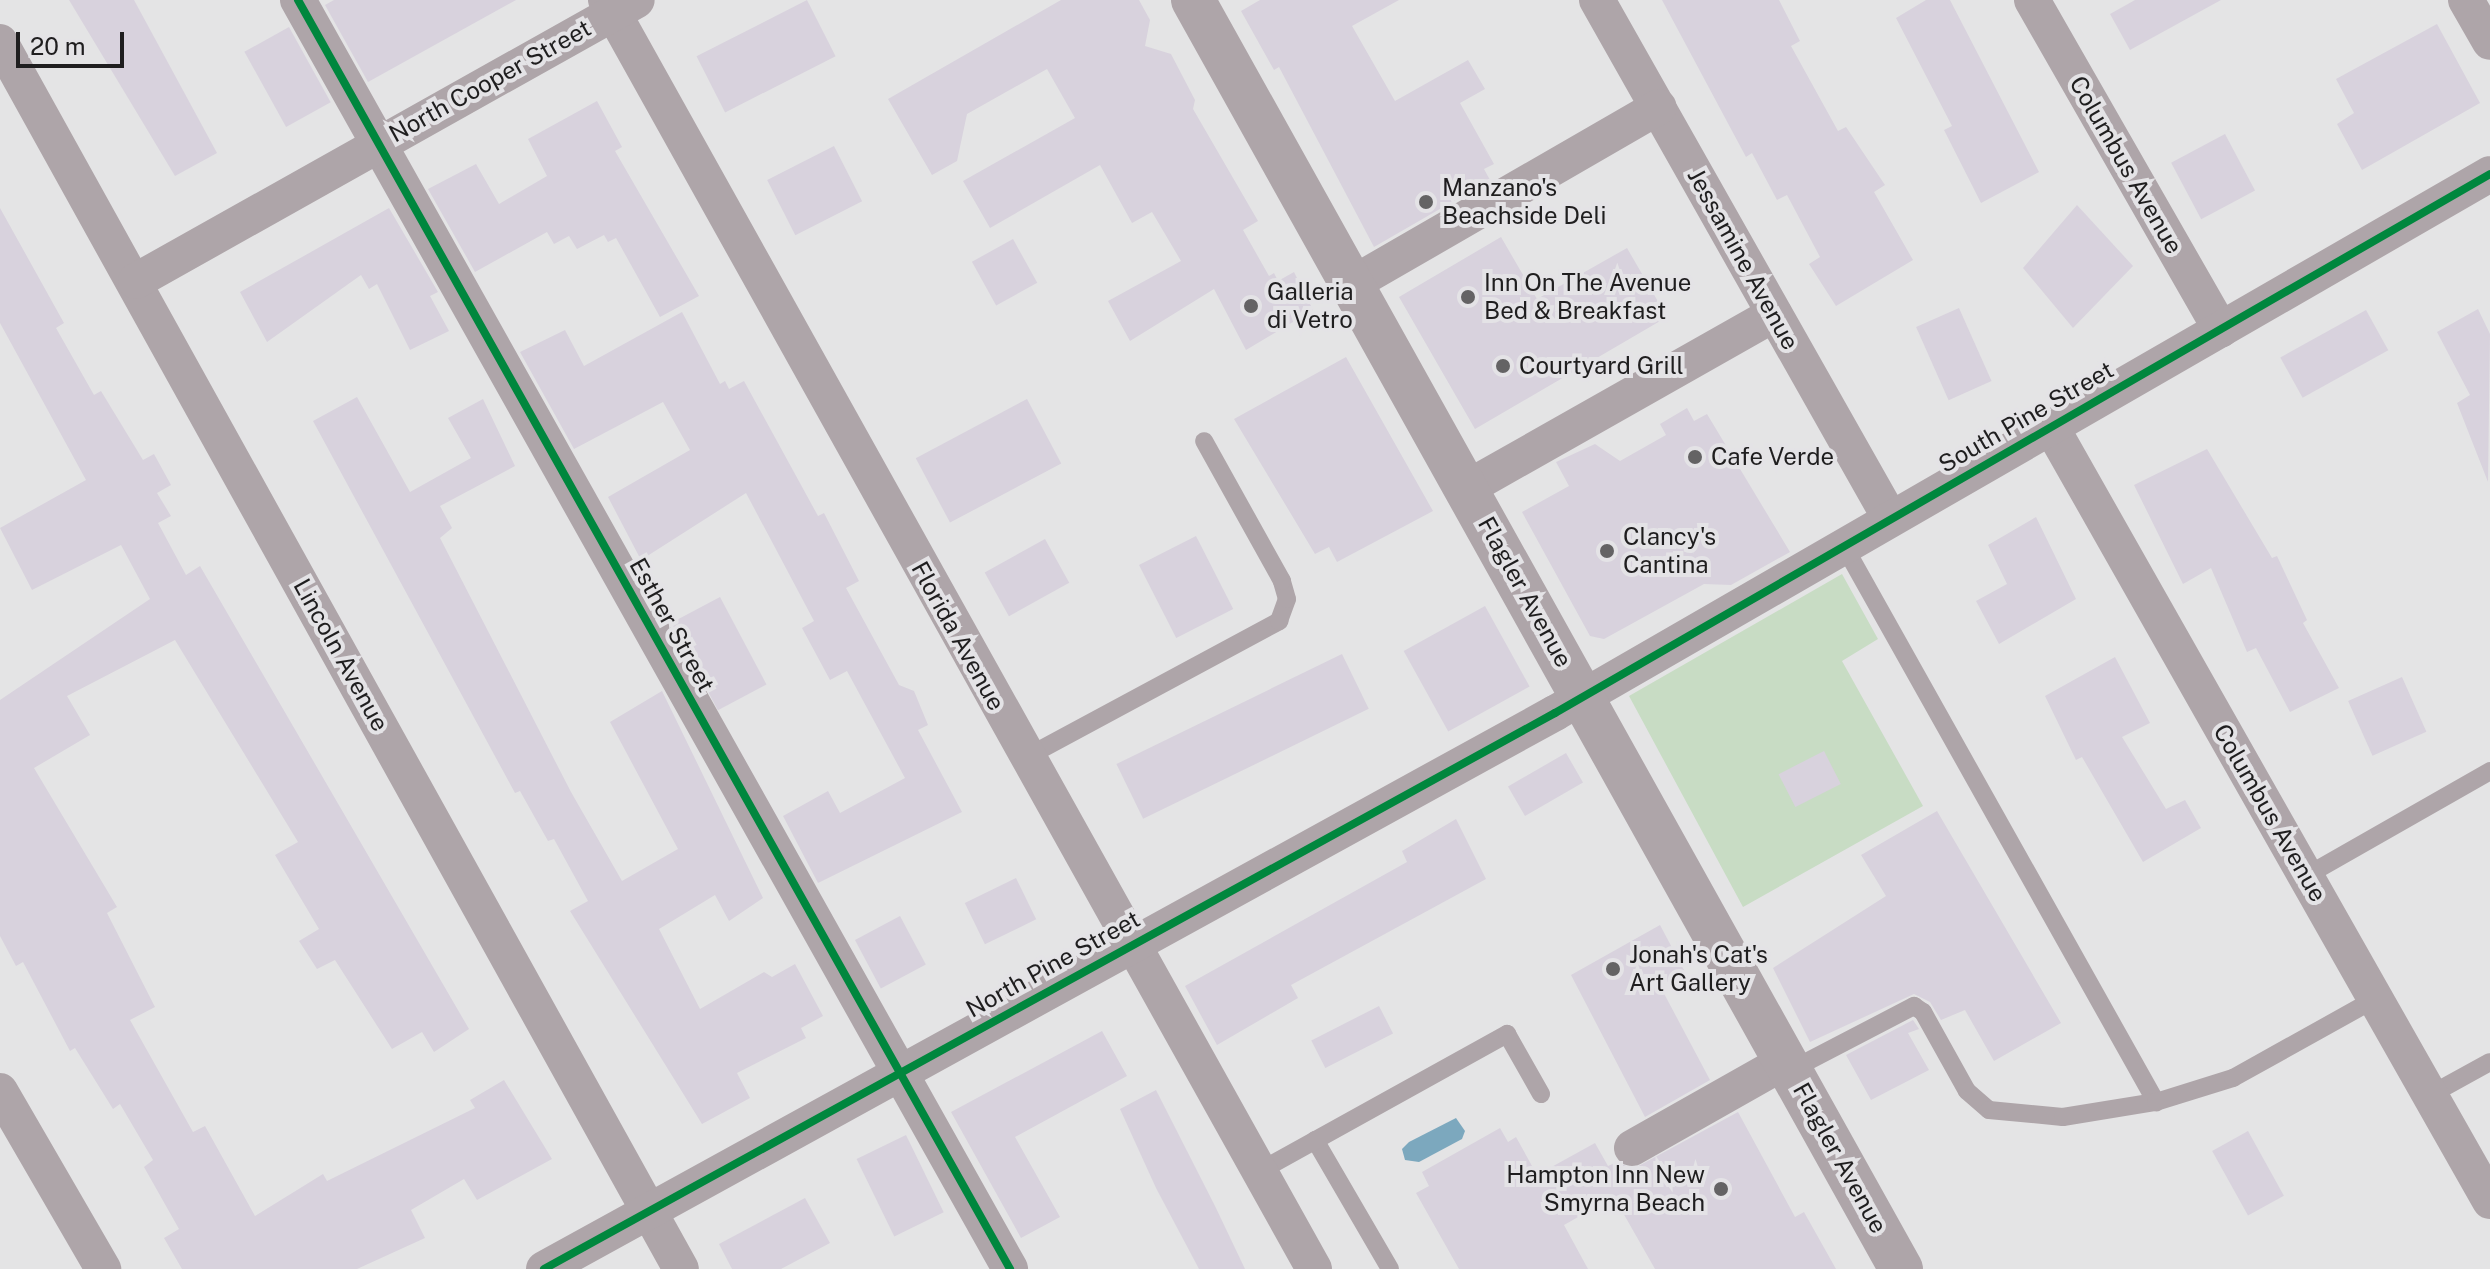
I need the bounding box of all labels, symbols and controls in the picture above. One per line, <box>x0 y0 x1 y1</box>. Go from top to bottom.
street label: North Cooper Street <box>384 14 596 148</box>
scale bar <box>20 16 128 66</box>
text: 20 m <box>30 32 86 60</box>
street label: Columbus Avenue <box>2063 71 2189 259</box>
street label: Jessamine Avenue <box>1681 163 1805 355</box>
place label: Manzano's Beachside Deli <box>1442 174 1607 230</box>
marker: Manzano's Beachside Deli <box>1417 193 1435 211</box>
place label: Inn On The Avenue Bed & Breakfast <box>1484 269 1691 325</box>
place label: Galleria di Vetro <box>1267 278 1354 334</box>
marker: Inn On The Avenue Bed & Breakfast <box>1459 288 1477 306</box>
marker: Galleria di Vetro <box>1242 297 1260 315</box>
place label: Courtyard Grill <box>1519 352 1684 380</box>
street label: South Pine Street <box>1933 355 2119 479</box>
marker: Courtyard Grill <box>1494 357 1512 375</box>
place label: Cafe Verde <box>1711 443 1835 471</box>
marker: Cafe Verde <box>1686 448 1704 466</box>
street label: Flagler Avenue <box>1472 512 1578 672</box>
place label: Clancy's Cantina <box>1623 523 1716 579</box>
marker: Clancy's Cantina <box>1598 542 1616 560</box>
street label: Esther Street <box>623 553 721 697</box>
street label: Florida Avenue <box>905 557 1011 715</box>
street label: Lincoln Avenue <box>287 574 395 736</box>
street label: Columbus Avenue <box>2207 719 2333 907</box>
street label: North Pine Street <box>961 904 1145 1024</box>
place label: Jonah's Cat's Art Gallery <box>1629 941 1768 997</box>
marker: Jonah's Cat's Art Gallery <box>1604 960 1622 978</box>
street label: Flagler Avenue <box>1787 1078 1893 1238</box>
place label: Hampton Inn New Smyrna Beach <box>1506 1161 1705 1217</box>
marker: Hampton Inn New Smyrna Beach <box>1712 1180 1730 1198</box>

